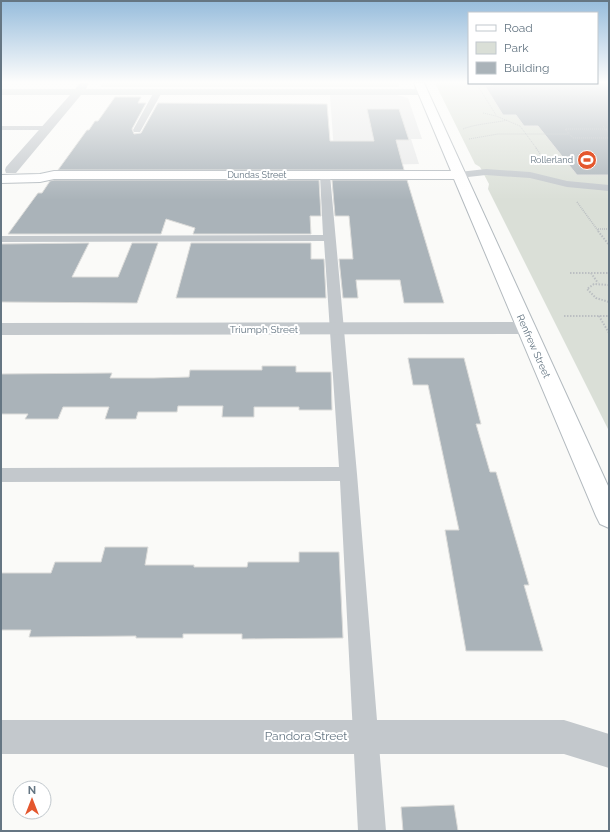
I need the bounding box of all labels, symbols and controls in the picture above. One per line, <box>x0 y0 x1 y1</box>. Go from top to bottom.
legend <box>468 12 598 84</box>
text: Road <box>504 21 533 35</box>
text: Park <box>504 41 529 55</box>
text: Building <box>504 61 550 75</box>
sports icon: Rollerland <box>576 149 598 171</box>
place label: Rollerland <box>530 155 573 165</box>
street label: Dundas Street <box>227 170 287 180</box>
street label: Renfrew Street <box>515 313 553 380</box>
street label: Triumph Street <box>230 324 299 335</box>
street label: Pandora Street <box>265 729 347 743</box>
north arrow <box>12 780 52 820</box>
text: N <box>28 784 36 797</box>

